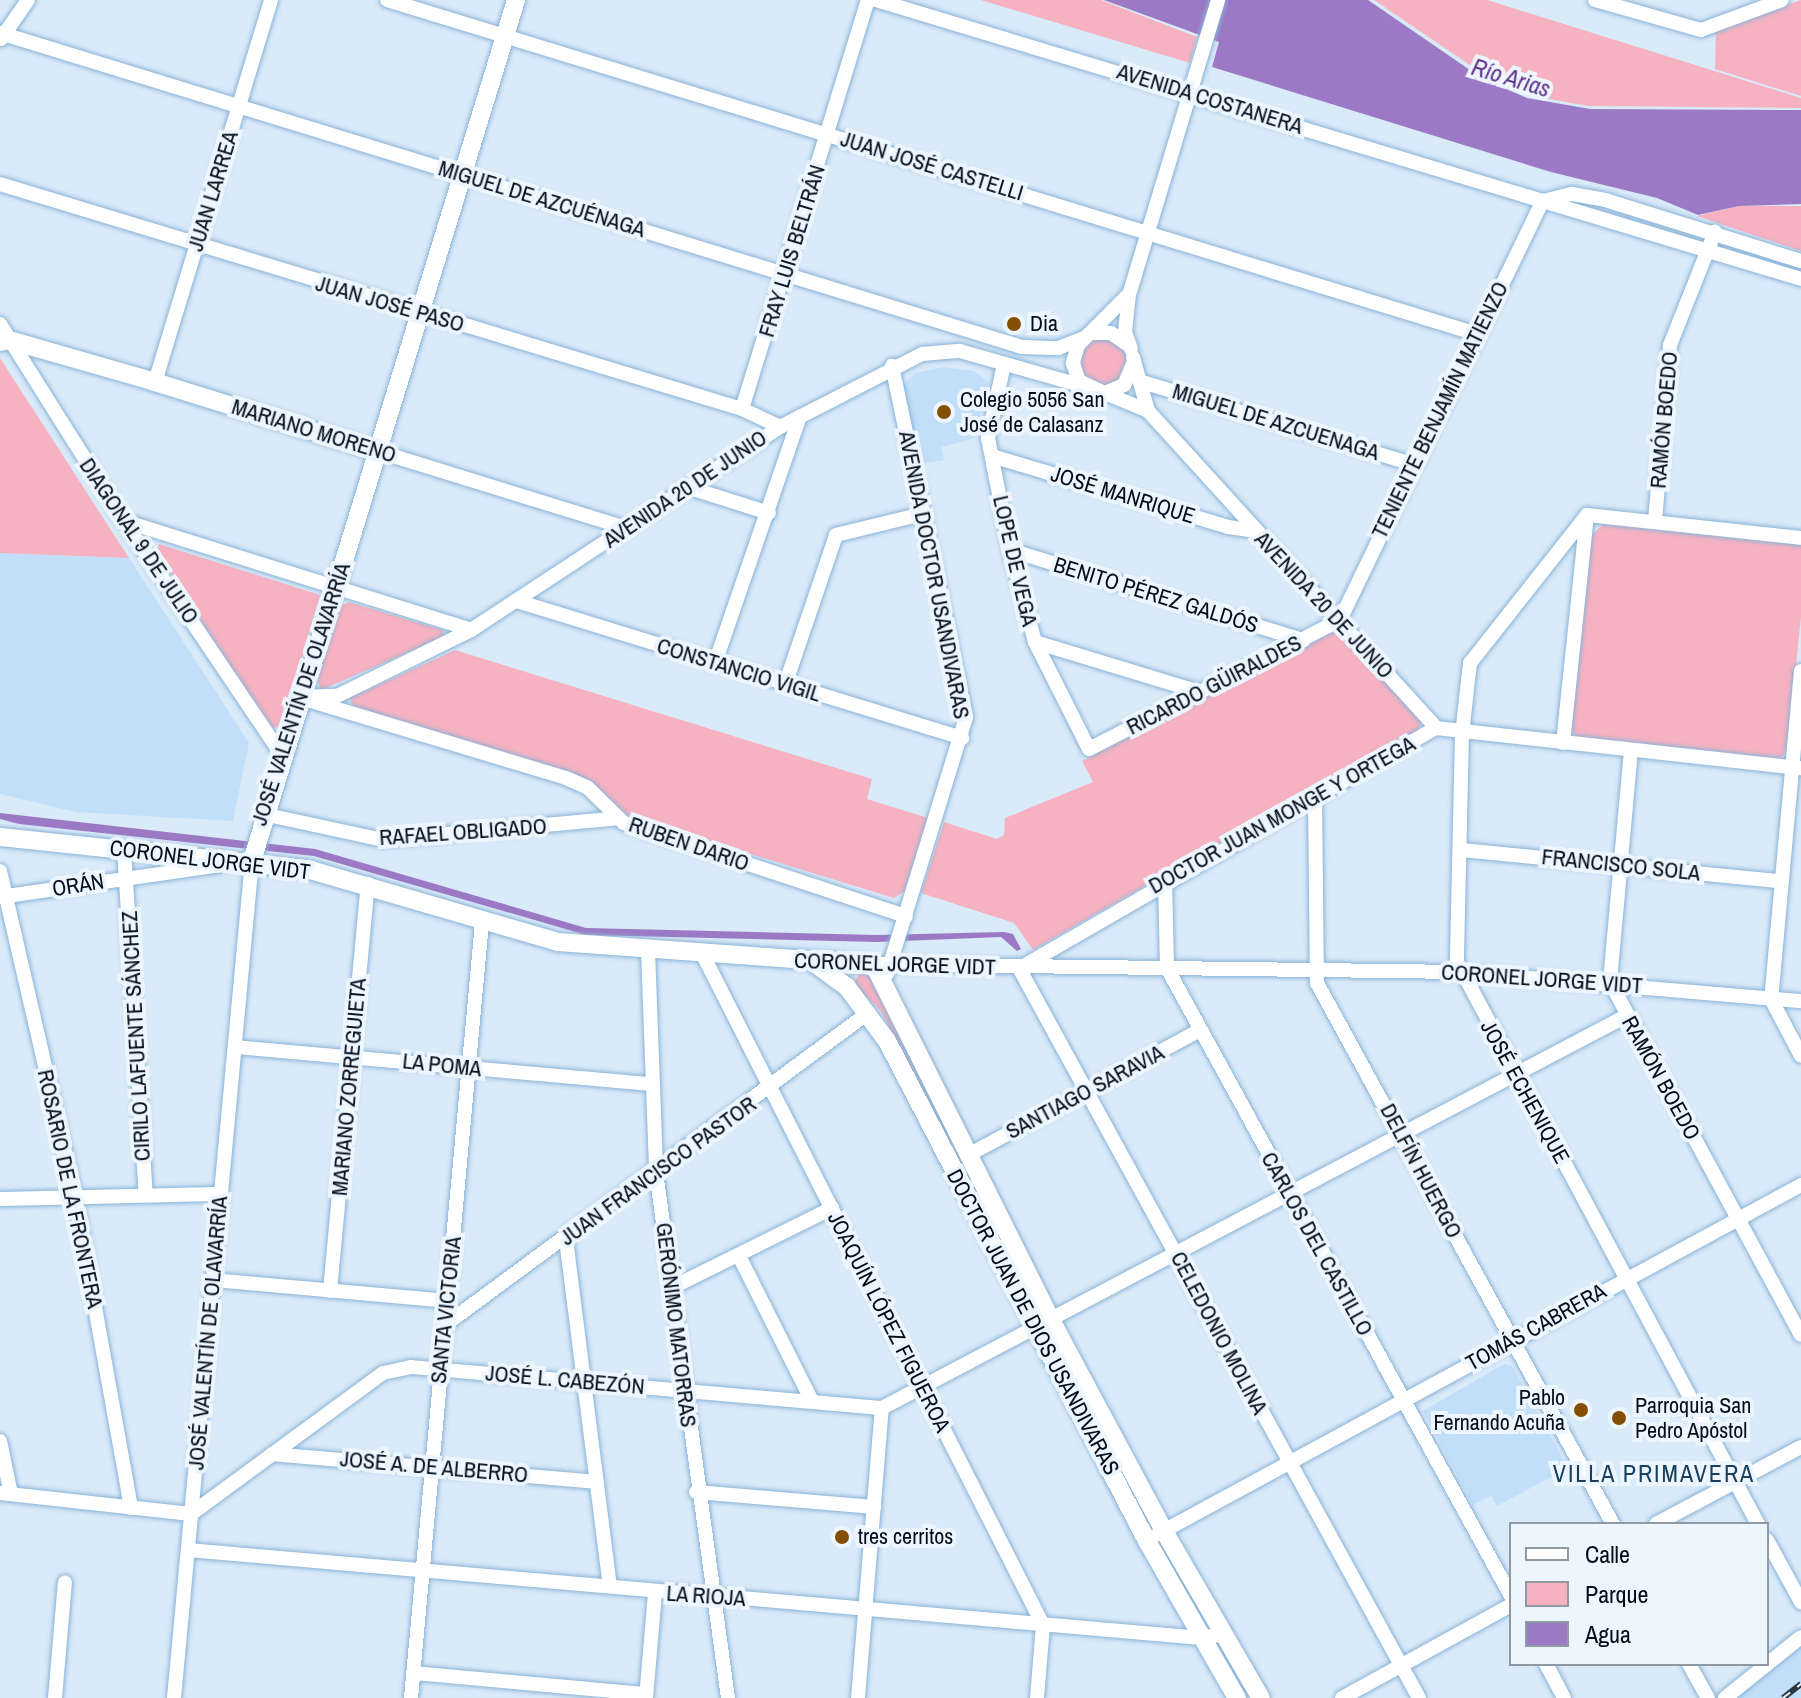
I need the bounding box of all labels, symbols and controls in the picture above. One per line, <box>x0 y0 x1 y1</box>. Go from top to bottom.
water label: Río Arias <box>1468 52 1554 104</box>
street label: AVENIDA COSTANERA <box>1113 58 1307 140</box>
street label: JUAN JOSÉ CASTELLI <box>838 126 1026 206</box>
street label: JUAN LARREA <box>182 128 244 254</box>
street label: MIGUEL DE AZCUÉNAGA <box>435 155 649 243</box>
street label: FRAY LUIS BELTRÁN <box>753 162 831 340</box>
street label: JUAN JOSÉ PASO <box>313 270 467 338</box>
street label: TENIENTE BENJAMÍN MATIENZO <box>1366 277 1514 543</box>
place label: Dia <box>1030 311 1058 337</box>
marker: Dia <box>1005 315 1023 333</box>
street label: RAMÓN BOEDO <box>1645 350 1683 490</box>
street label: MIGUEL DE AZCUENAGA <box>1169 378 1383 466</box>
place label: Colegio 5056 San José de Calasanz <box>960 386 1104 438</box>
street label: MARIANO MORENO <box>229 393 399 469</box>
marker: Colegio 5056 San José de Calasanz <box>935 403 953 421</box>
street label: AVENIDA 20 DE JUNIO <box>598 424 772 554</box>
street label: AVENIDA DOCTOR USANDIVARAS <box>893 428 975 722</box>
street label: DIAGONAL 9 DE JULIO <box>74 453 204 629</box>
street label: JOSÉ MANRIQUE <box>1048 461 1198 529</box>
street label: LOPE DE VEGA <box>987 493 1043 629</box>
street label: AVENIDA 20 DE JUNIO <box>1249 526 1399 684</box>
street label: BENITO PÉREZ GALDÓS <box>1051 551 1261 639</box>
street label: JOSÉ VALENTÍN DE OLAVARRÍA <box>246 559 356 829</box>
street label: RICARDO GÜIRALDES <box>1122 630 1306 740</box>
street label: CONSTANCIO VIGIL <box>654 633 824 707</box>
street label: DOCTOR JUAN MONGE Y ORTEGA <box>1144 730 1420 900</box>
street label: RUBEN DARIO <box>625 811 753 877</box>
street label: RAFAEL OBLIGADO <box>378 813 548 851</box>
street label: CORONEL JORGE VIDT <box>108 835 312 885</box>
street label: FRANCISCO SOLA <box>1540 844 1702 886</box>
street label: ORÁN <box>50 868 106 902</box>
street label: CIRILO LAFUENTE SÁNCHEZ <box>116 910 156 1162</box>
street label: CORONEL JORGE VIDT <box>793 947 997 981</box>
street label: CORONEL JORGE VIDT <box>1440 959 1644 999</box>
street label: MARIANO ZORREGUIETA <box>326 977 372 1197</box>
street label: RAMÓN BOEDO <box>1616 1012 1706 1144</box>
street label: JOSÉ ECHENIQUE <box>1475 1016 1575 1168</box>
street label: SANTIAGO SARAVIA <box>1001 1039 1169 1145</box>
street label: LA POMA <box>401 1048 483 1082</box>
street label: ROSARIO DE LA FRONTERA <box>32 1067 108 1311</box>
street label: JUAN FRANCISCO PASTOR <box>555 1091 761 1251</box>
street label: DELFÍN HUERGO <box>1375 1099 1467 1243</box>
street label: CARLOS DEL CASTILLO <box>1255 1147 1379 1341</box>
street label: DOCTOR JUAN DE DIOS USANDIVARAS <box>941 1165 1125 1479</box>
street label: JOSÉ VALENTÍN DE OLAVARRÍA <box>183 1195 233 1471</box>
street label: JOAQUÍN LÓPEZ FIGUEROA <box>822 1207 956 1437</box>
street label: GERÓNIMO MATORRAS <box>650 1221 702 1429</box>
street label: SANTA VICTORIA <box>425 1235 467 1385</box>
street label: CELEDONIO MOLINA <box>1165 1247 1273 1419</box>
street label: TOMÁS CABRERA <box>1461 1278 1611 1376</box>
street label: JOSÉ L. CABEZÓN <box>484 1360 646 1400</box>
place label: Pablo Fernando Acuña <box>1432 1384 1565 1436</box>
place label: Parroquia San Pedro Apóstol <box>1635 1392 1751 1444</box>
marker: Pablo Fernando Acuña <box>1572 1401 1590 1419</box>
marker: Parroquia San Pedro Apóstol <box>1610 1409 1628 1427</box>
street label: JOSÉ A. DE ALBERRO <box>338 1446 530 1488</box>
district label: VILLA PRIMAVERA <box>1552 1460 1756 1488</box>
legend <box>1509 1522 1769 1666</box>
place label: tres cerritos <box>858 1524 953 1550</box>
marker: tres cerritos <box>833 1528 851 1546</box>
text: Calle <box>1585 1538 1630 1570</box>
text: Parque <box>1585 1578 1648 1610</box>
street label: LA RIOJA <box>665 1580 747 1612</box>
text: Agua <box>1585 1618 1631 1650</box>

